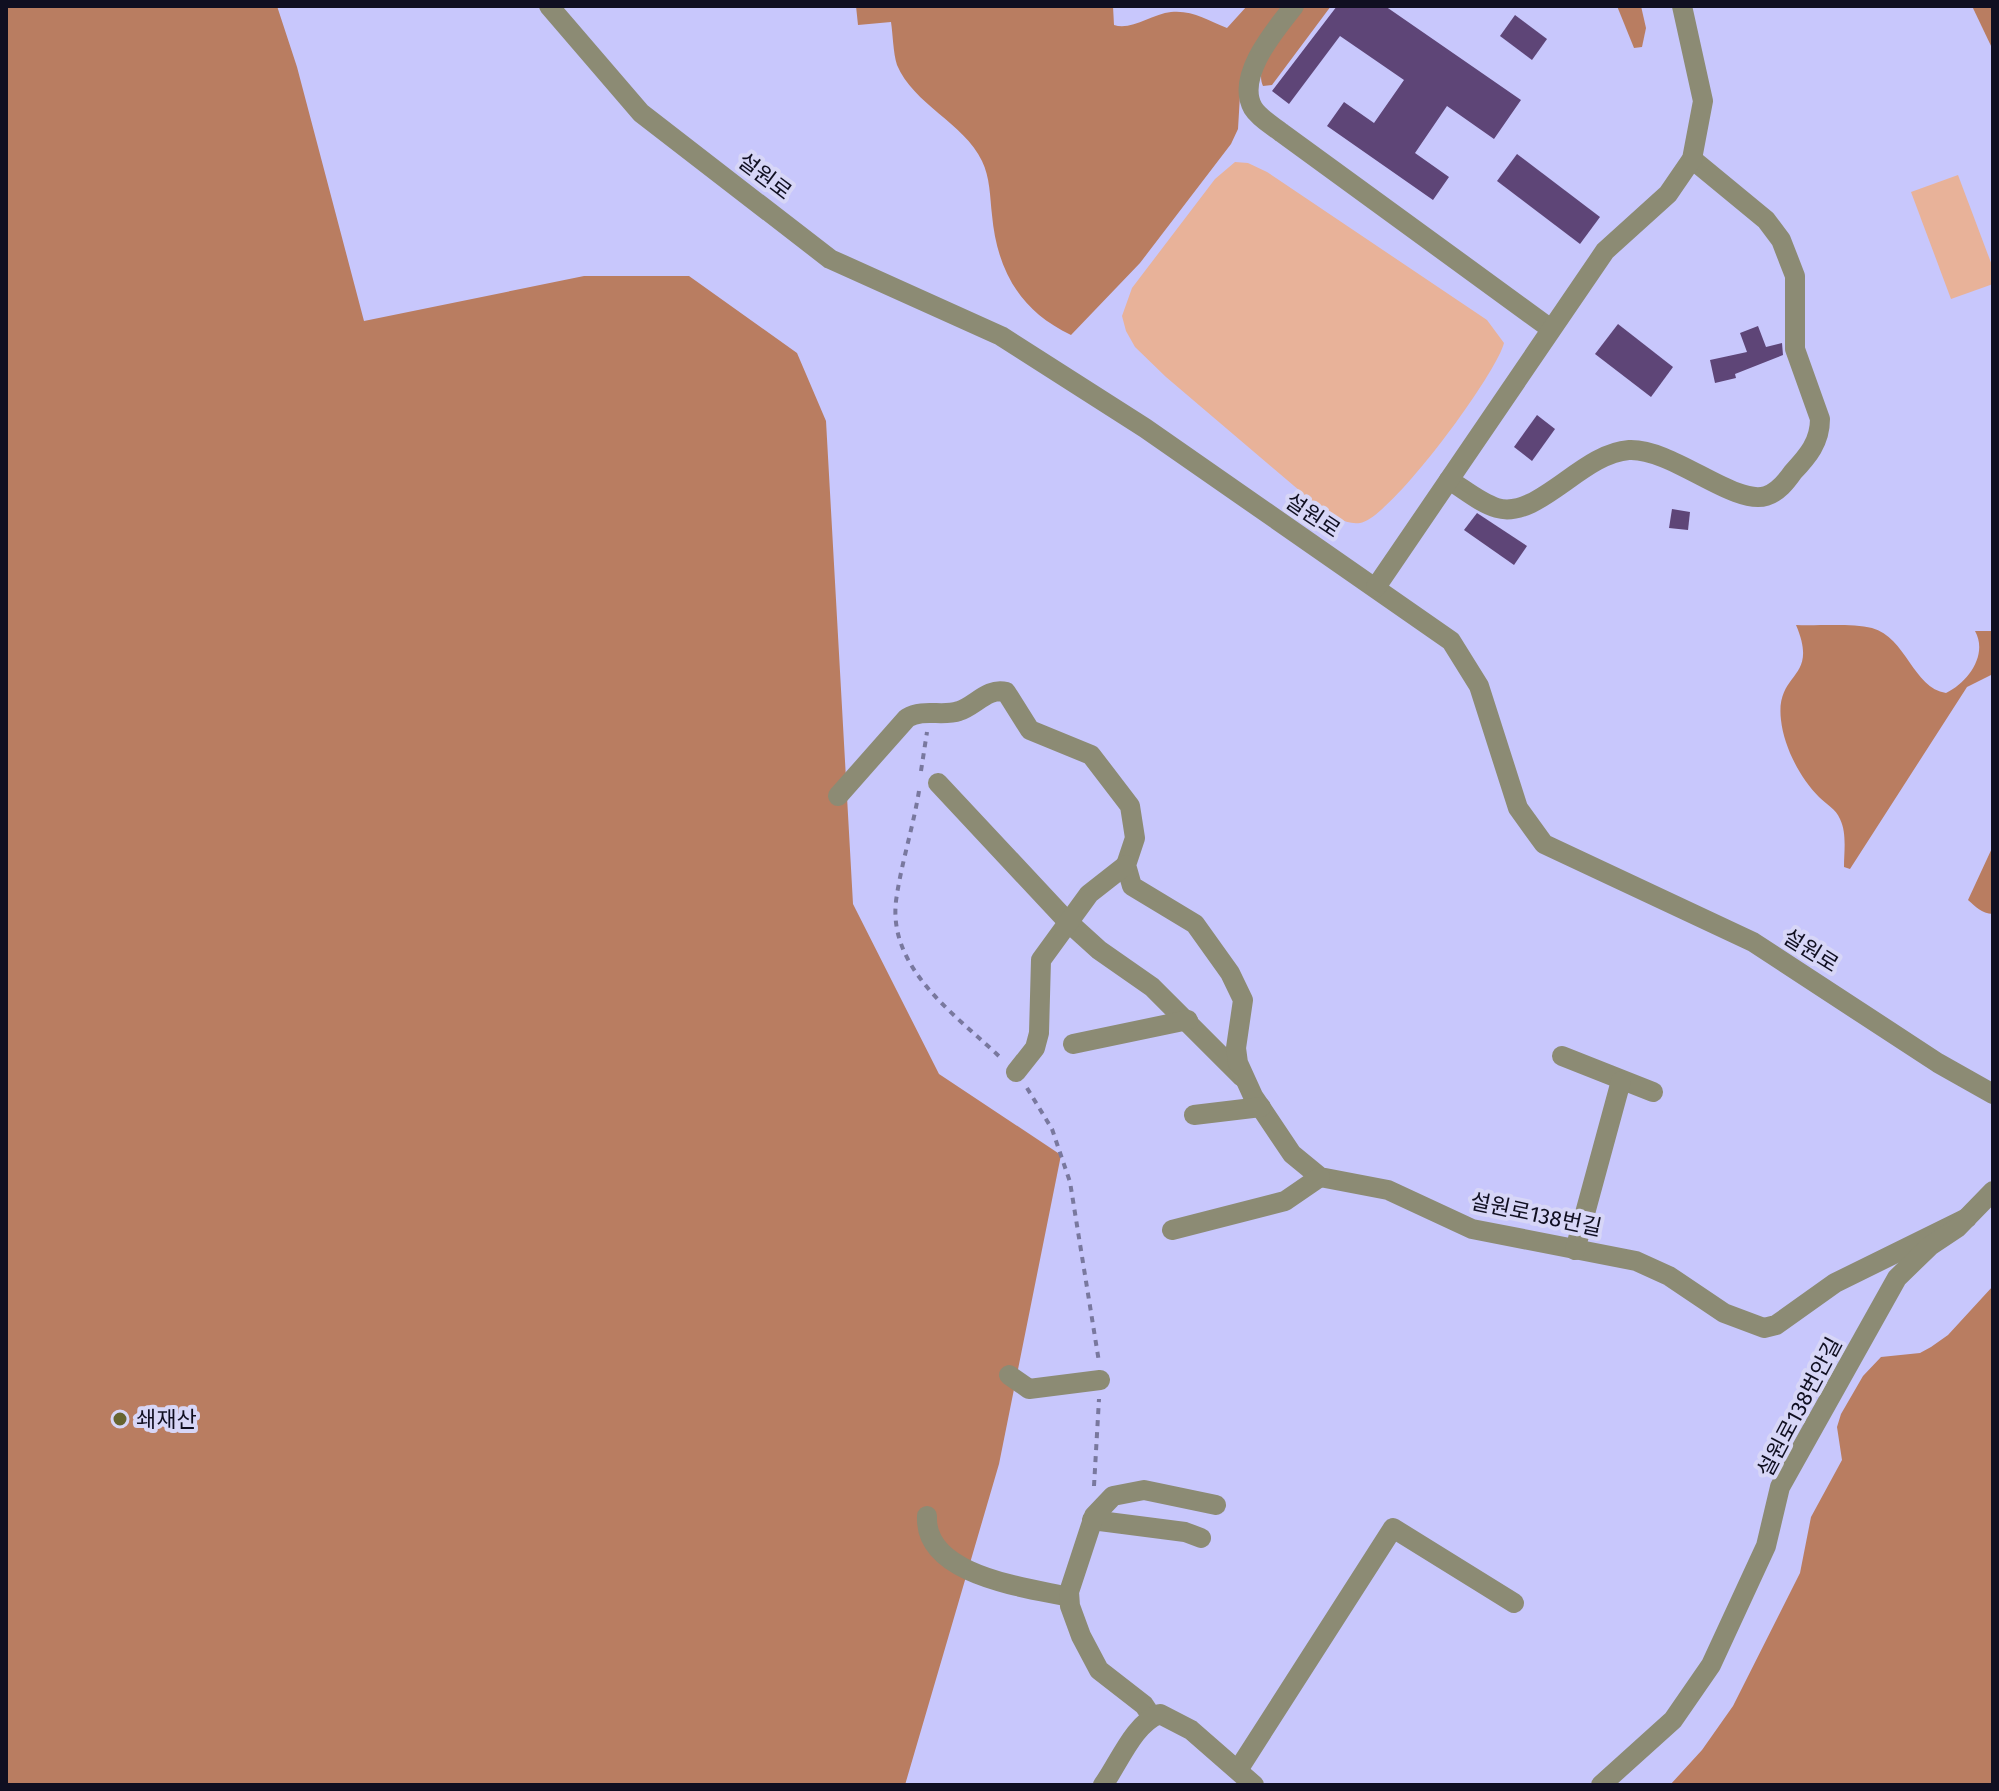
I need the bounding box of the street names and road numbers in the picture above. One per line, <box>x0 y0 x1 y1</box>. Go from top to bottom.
street label: 설원로 <box>732 147 797 205</box>
street label: 설원로 <box>1280 487 1345 544</box>
street label: 설원로 <box>1778 923 1844 978</box>
street label: 설원로138번길 <box>1468 1187 1604 1242</box>
street label: 설원로138번안길 <box>1751 1333 1848 1482</box>

